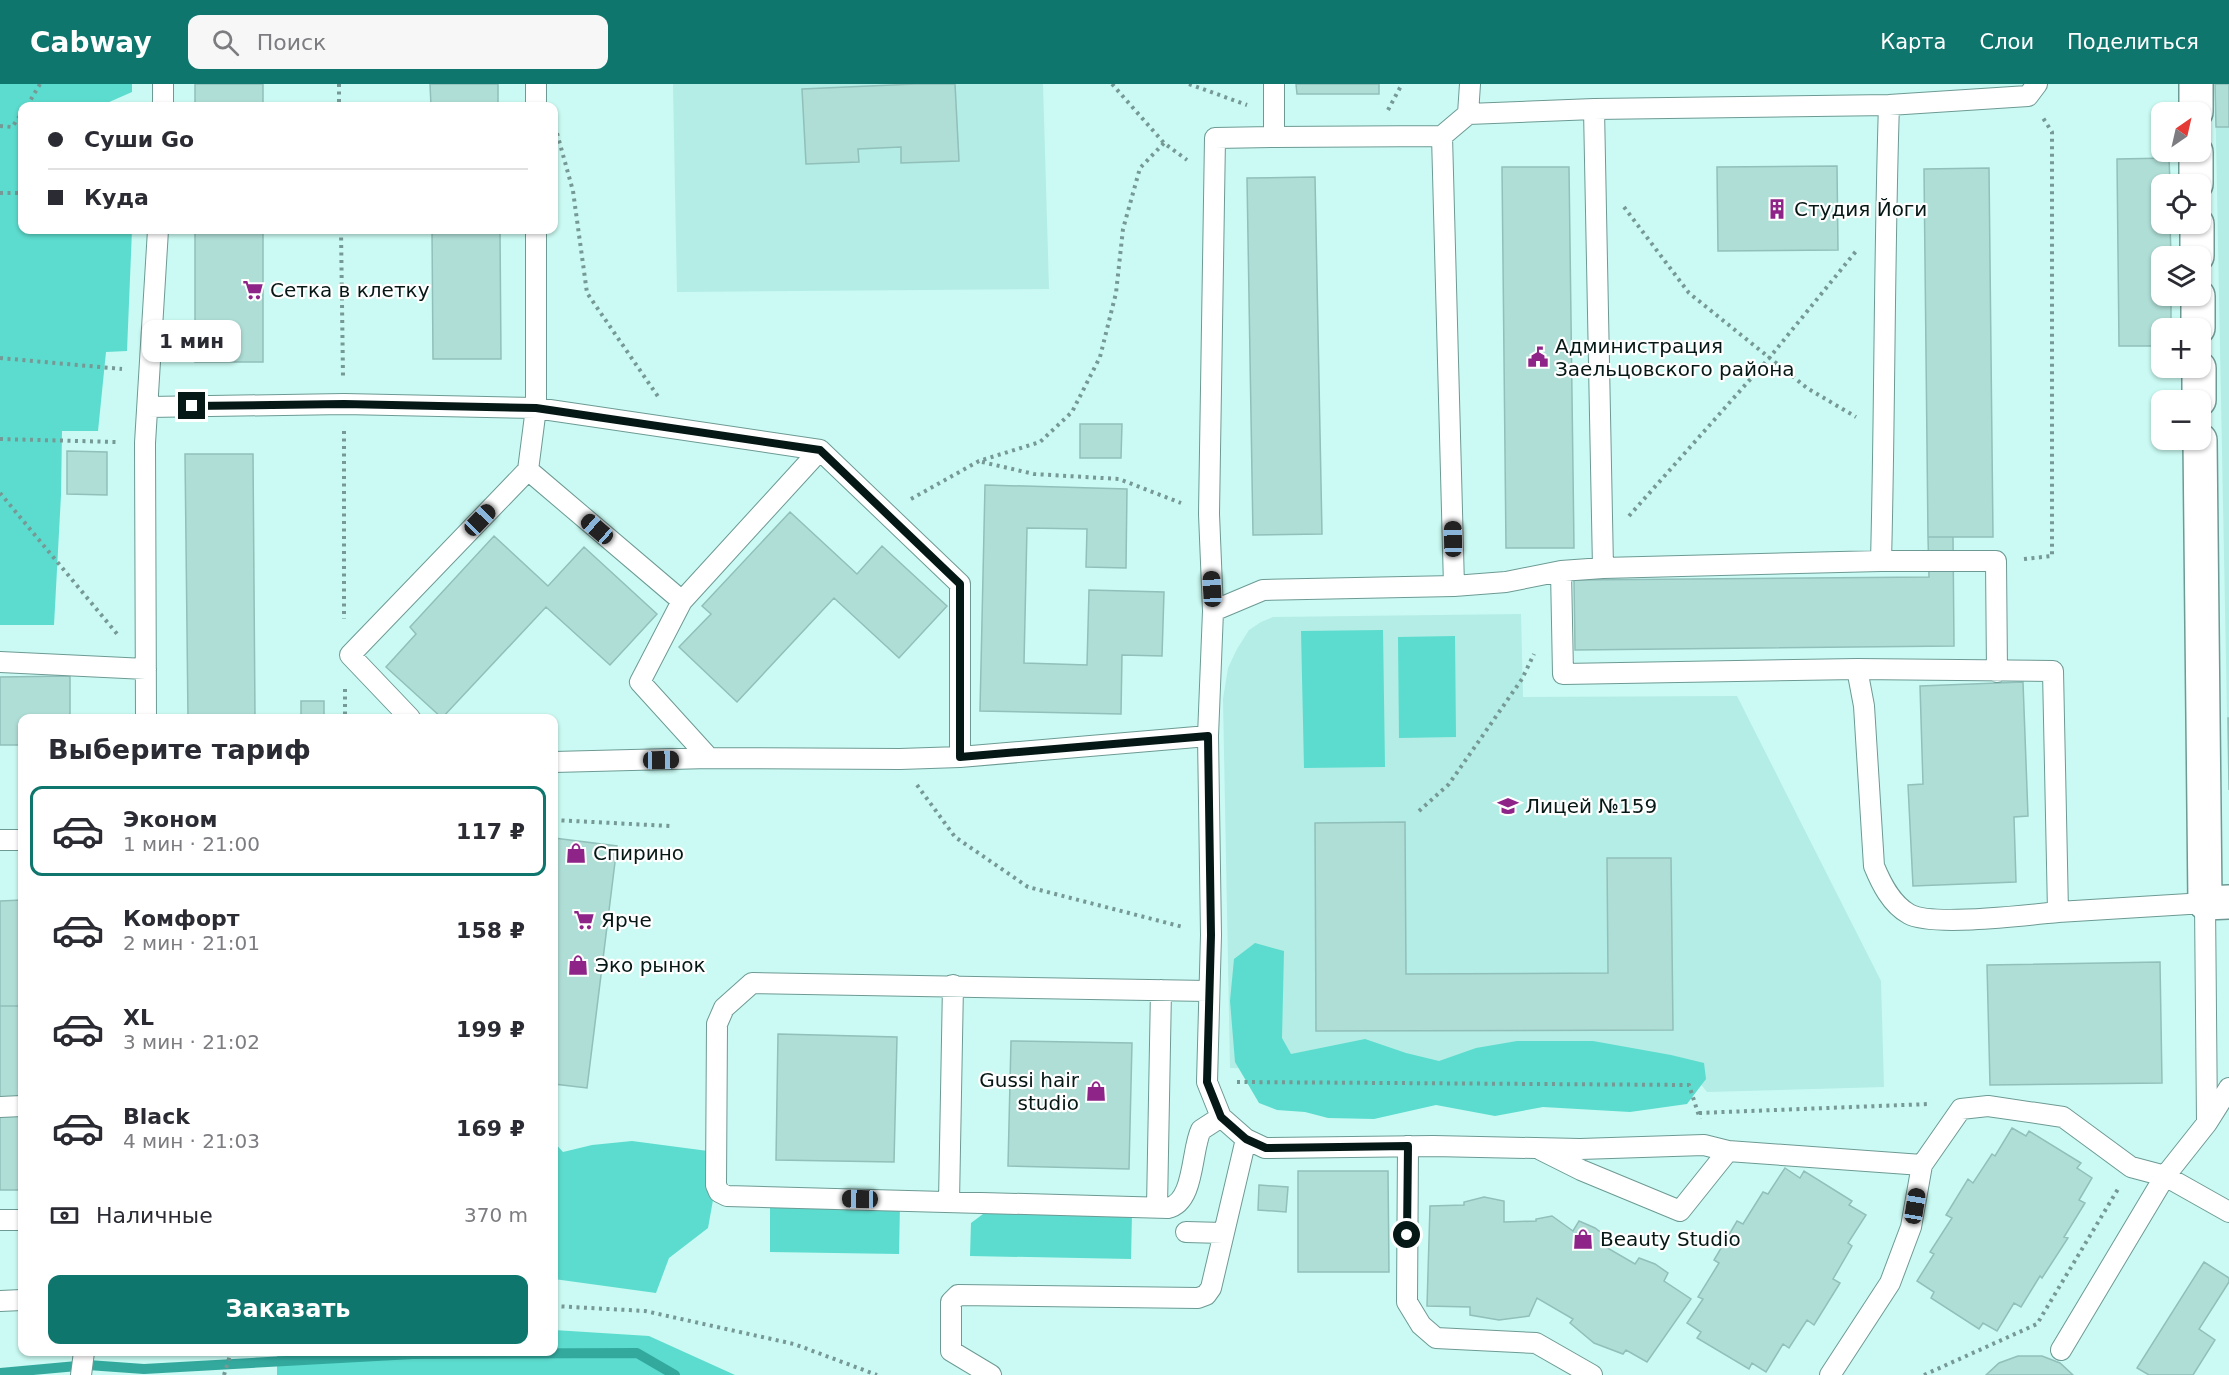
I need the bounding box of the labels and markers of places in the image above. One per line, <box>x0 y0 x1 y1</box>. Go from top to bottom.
building icon: Студия Йоги <box>1765 197 1789 221</box>
place label: Студия Йоги <box>1794 197 1927 221</box>
supermarket icon: Сетка в клетку <box>241 278 265 302</box>
place label: Сетка в клетку <box>270 278 430 302</box>
place label: Администрация Заельцовского района <box>1555 334 1795 381</box>
public building icon: Администрация Заельцовского района <box>1526 345 1550 369</box>
school or university icon: Лицей №159 <box>1496 794 1520 818</box>
place label: Лицей №159 <box>1525 794 1657 818</box>
shop icon: Спирино <box>564 841 588 865</box>
place label: Спирино <box>593 841 684 865</box>
supermarket icon: Ярче <box>572 908 596 932</box>
place label: Ярче <box>601 908 652 932</box>
shop icon: Эко рынок <box>566 953 590 977</box>
place label: Эко рынок <box>595 953 706 977</box>
place label: Gussi hair studio <box>979 1068 1080 1115</box>
shop icon: Gussi hair studio <box>1084 1079 1108 1103</box>
shop icon: Beauty Studio <box>1571 1227 1595 1251</box>
place label: Beauty Studio <box>1600 1227 1741 1251</box>

